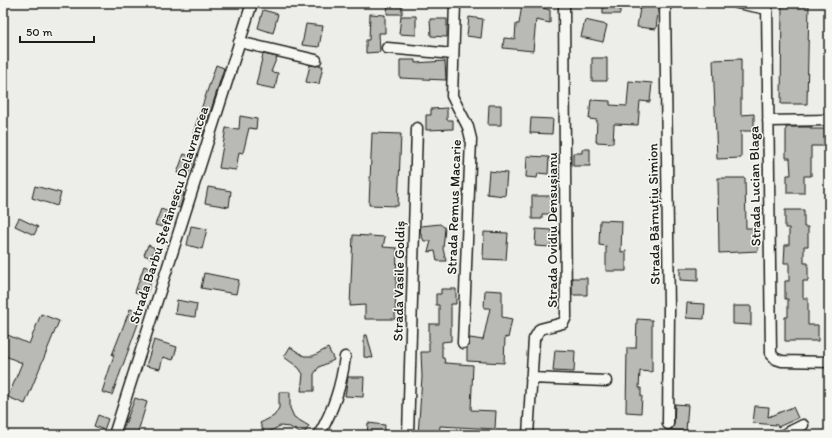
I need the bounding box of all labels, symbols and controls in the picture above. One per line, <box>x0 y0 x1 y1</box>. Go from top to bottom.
scale bar <box>20 18 94 44</box>
text: 50 m <box>26 25 52 39</box>
street label: Strada Barbu Ștefănescu Delavrancea <box>126 103 213 326</box>
street label: Strada Lucian Blaga <box>745 125 765 246</box>
street label: Strada Remus Macarie <box>443 139 465 275</box>
street label: Strada Bărnuțiu Simion <box>644 143 664 285</box>
street label: Strada Ovidiu Densușianu <box>544 152 561 308</box>
street label: Strada Vasile Goldiș <box>389 220 409 342</box>

